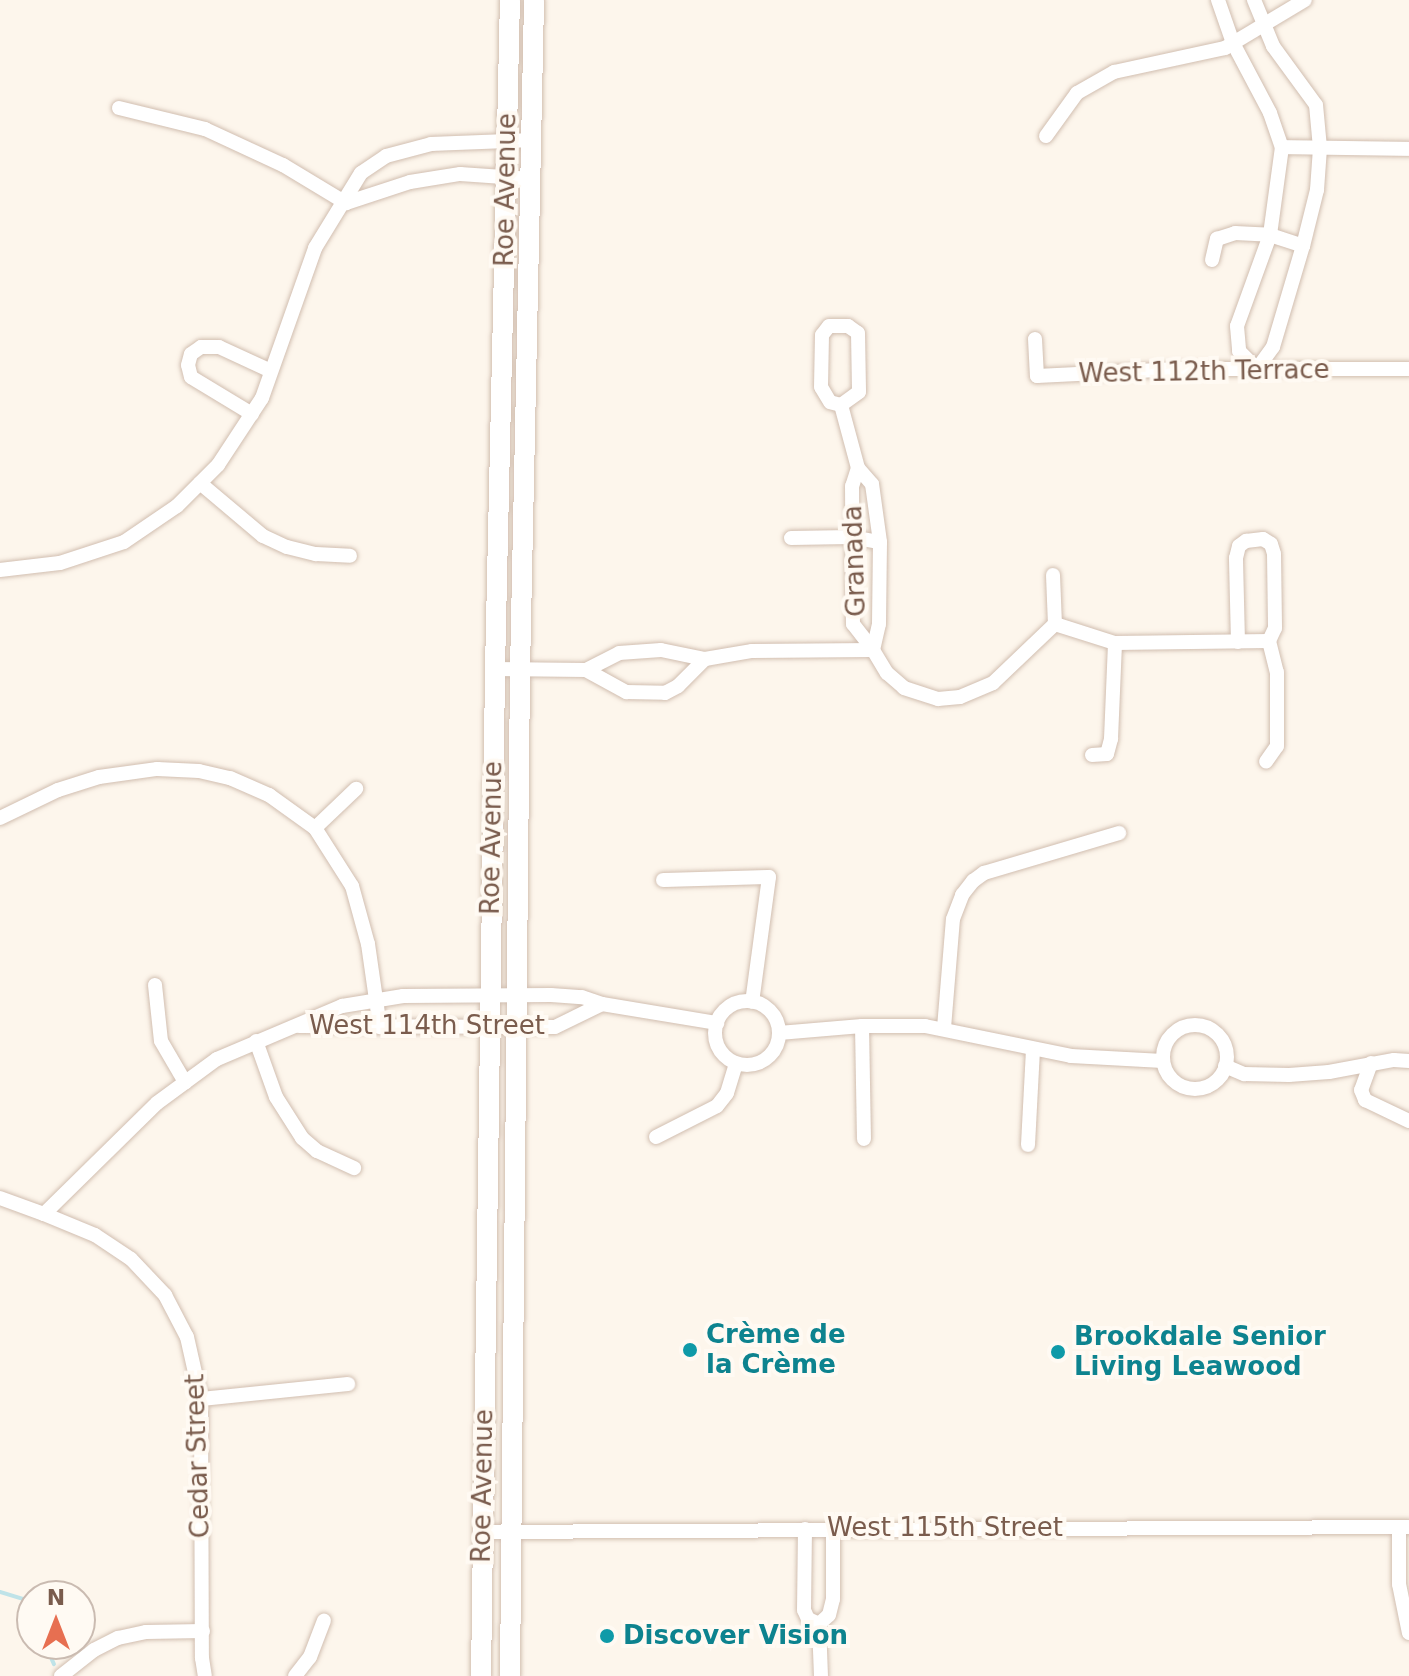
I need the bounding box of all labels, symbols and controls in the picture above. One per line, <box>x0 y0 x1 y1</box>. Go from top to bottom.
street label: Roe Avenue <box>489 113 523 267</box>
street label: West 112th Terrace <box>1078 354 1330 390</box>
street label: Granada <box>837 505 873 617</box>
street label: Roe Avenue <box>475 761 509 915</box>
street label: West 114th Street <box>309 1010 545 1042</box>
place label: Crème de la Crème <box>706 1319 846 1380</box>
place label: Brookdale Senior Living Leawood <box>1074 1321 1326 1382</box>
marker: Crème de la Crème <box>681 1341 699 1359</box>
marker: Brookdale Senior Living Leawood <box>1049 1343 1067 1361</box>
street label: Cedar Street <box>180 1373 216 1539</box>
street label: Roe Avenue <box>466 1409 500 1563</box>
street label: West 115th Street <box>827 1512 1063 1544</box>
north arrow <box>16 1580 96 1660</box>
text: N <box>47 1585 65 1610</box>
place label: Discover Vision <box>623 1620 848 1652</box>
marker: Discover Vision <box>598 1627 616 1645</box>

